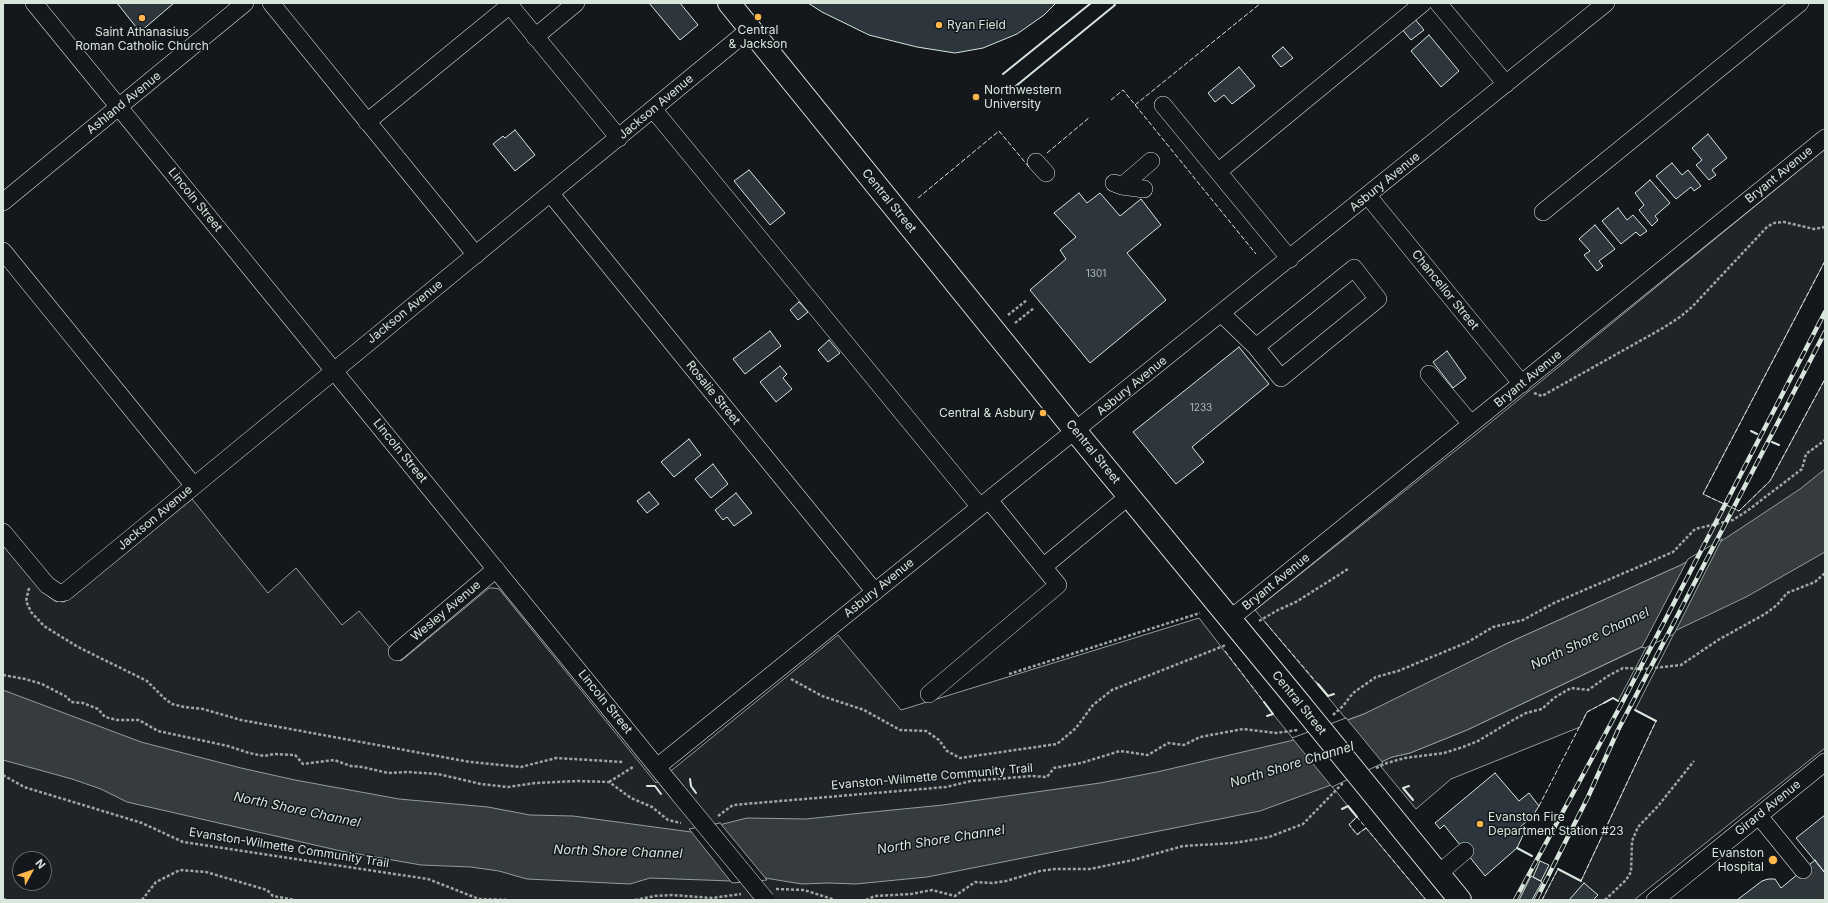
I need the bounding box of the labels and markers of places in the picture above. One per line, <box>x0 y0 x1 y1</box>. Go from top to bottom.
marker: Central & Jackson <box>753 12 763 22</box>
marker: Saint Athanasius Roman Catholic Church <box>137 13 147 23</box>
place label: Ryan Field <box>947 18 1006 32</box>
marker: Ryan Field <box>934 20 944 30</box>
place label: Central & Jackson <box>729 23 787 51</box>
place label: Saint Athanasius Roman Catholic Church <box>75 25 209 53</box>
place label: Northwestern University <box>984 83 1061 111</box>
marker: Northwestern University <box>971 92 981 102</box>
place label: Central & Asbury <box>939 406 1035 420</box>
marker: Central & Asbury <box>1038 408 1048 418</box>
place label: Evanston Fire Department Station #23 <box>1488 810 1624 838</box>
marker: Evanston Fire Department Station #23 <box>1475 819 1485 829</box>
place label: Evanston Hospital <box>1712 846 1764 874</box>
marker: Evanston Hospital <box>1767 854 1779 866</box>

